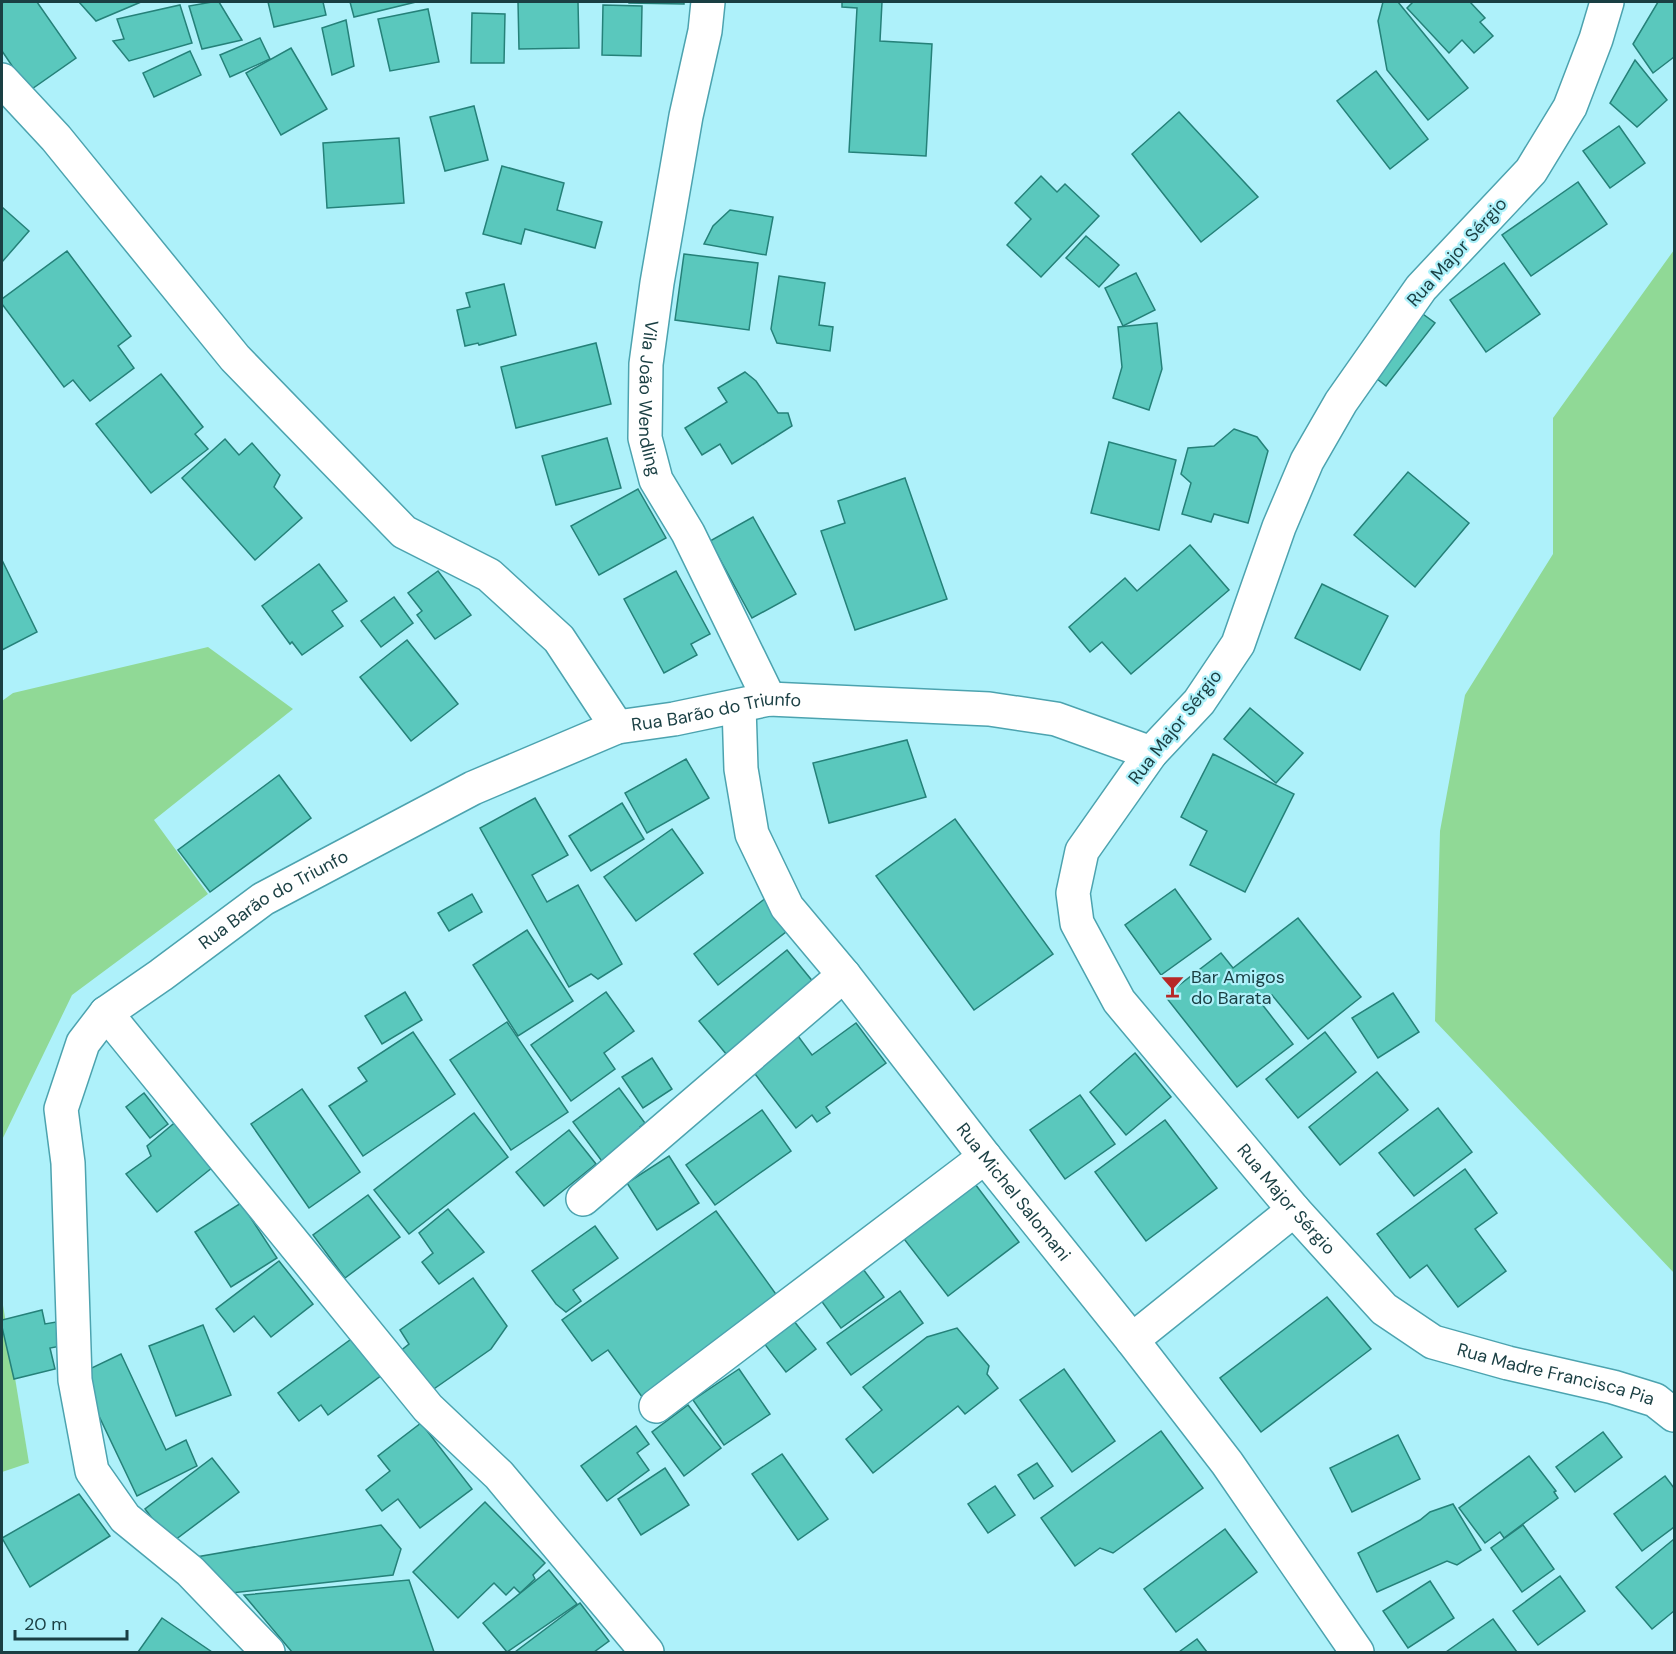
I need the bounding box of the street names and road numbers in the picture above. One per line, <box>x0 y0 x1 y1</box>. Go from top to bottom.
street label: Rua Major Sérgio <box>1402 192 1512 312</box>
street label: Vila João Wendling <box>633 319 667 479</box>
street label: Rua Major Sérgio <box>1123 665 1227 789</box>
street label: Rua Barão do Triunfo <box>630 687 802 737</box>
street label: Rua Barão do Triunfo <box>194 844 352 955</box>
street label: Rua Michel Salomani <box>951 1118 1076 1266</box>
street label: Rua Major Sérgio <box>1232 1139 1341 1260</box>
street label: Rua Madre Francisca Pia <box>1454 1337 1657 1411</box>

